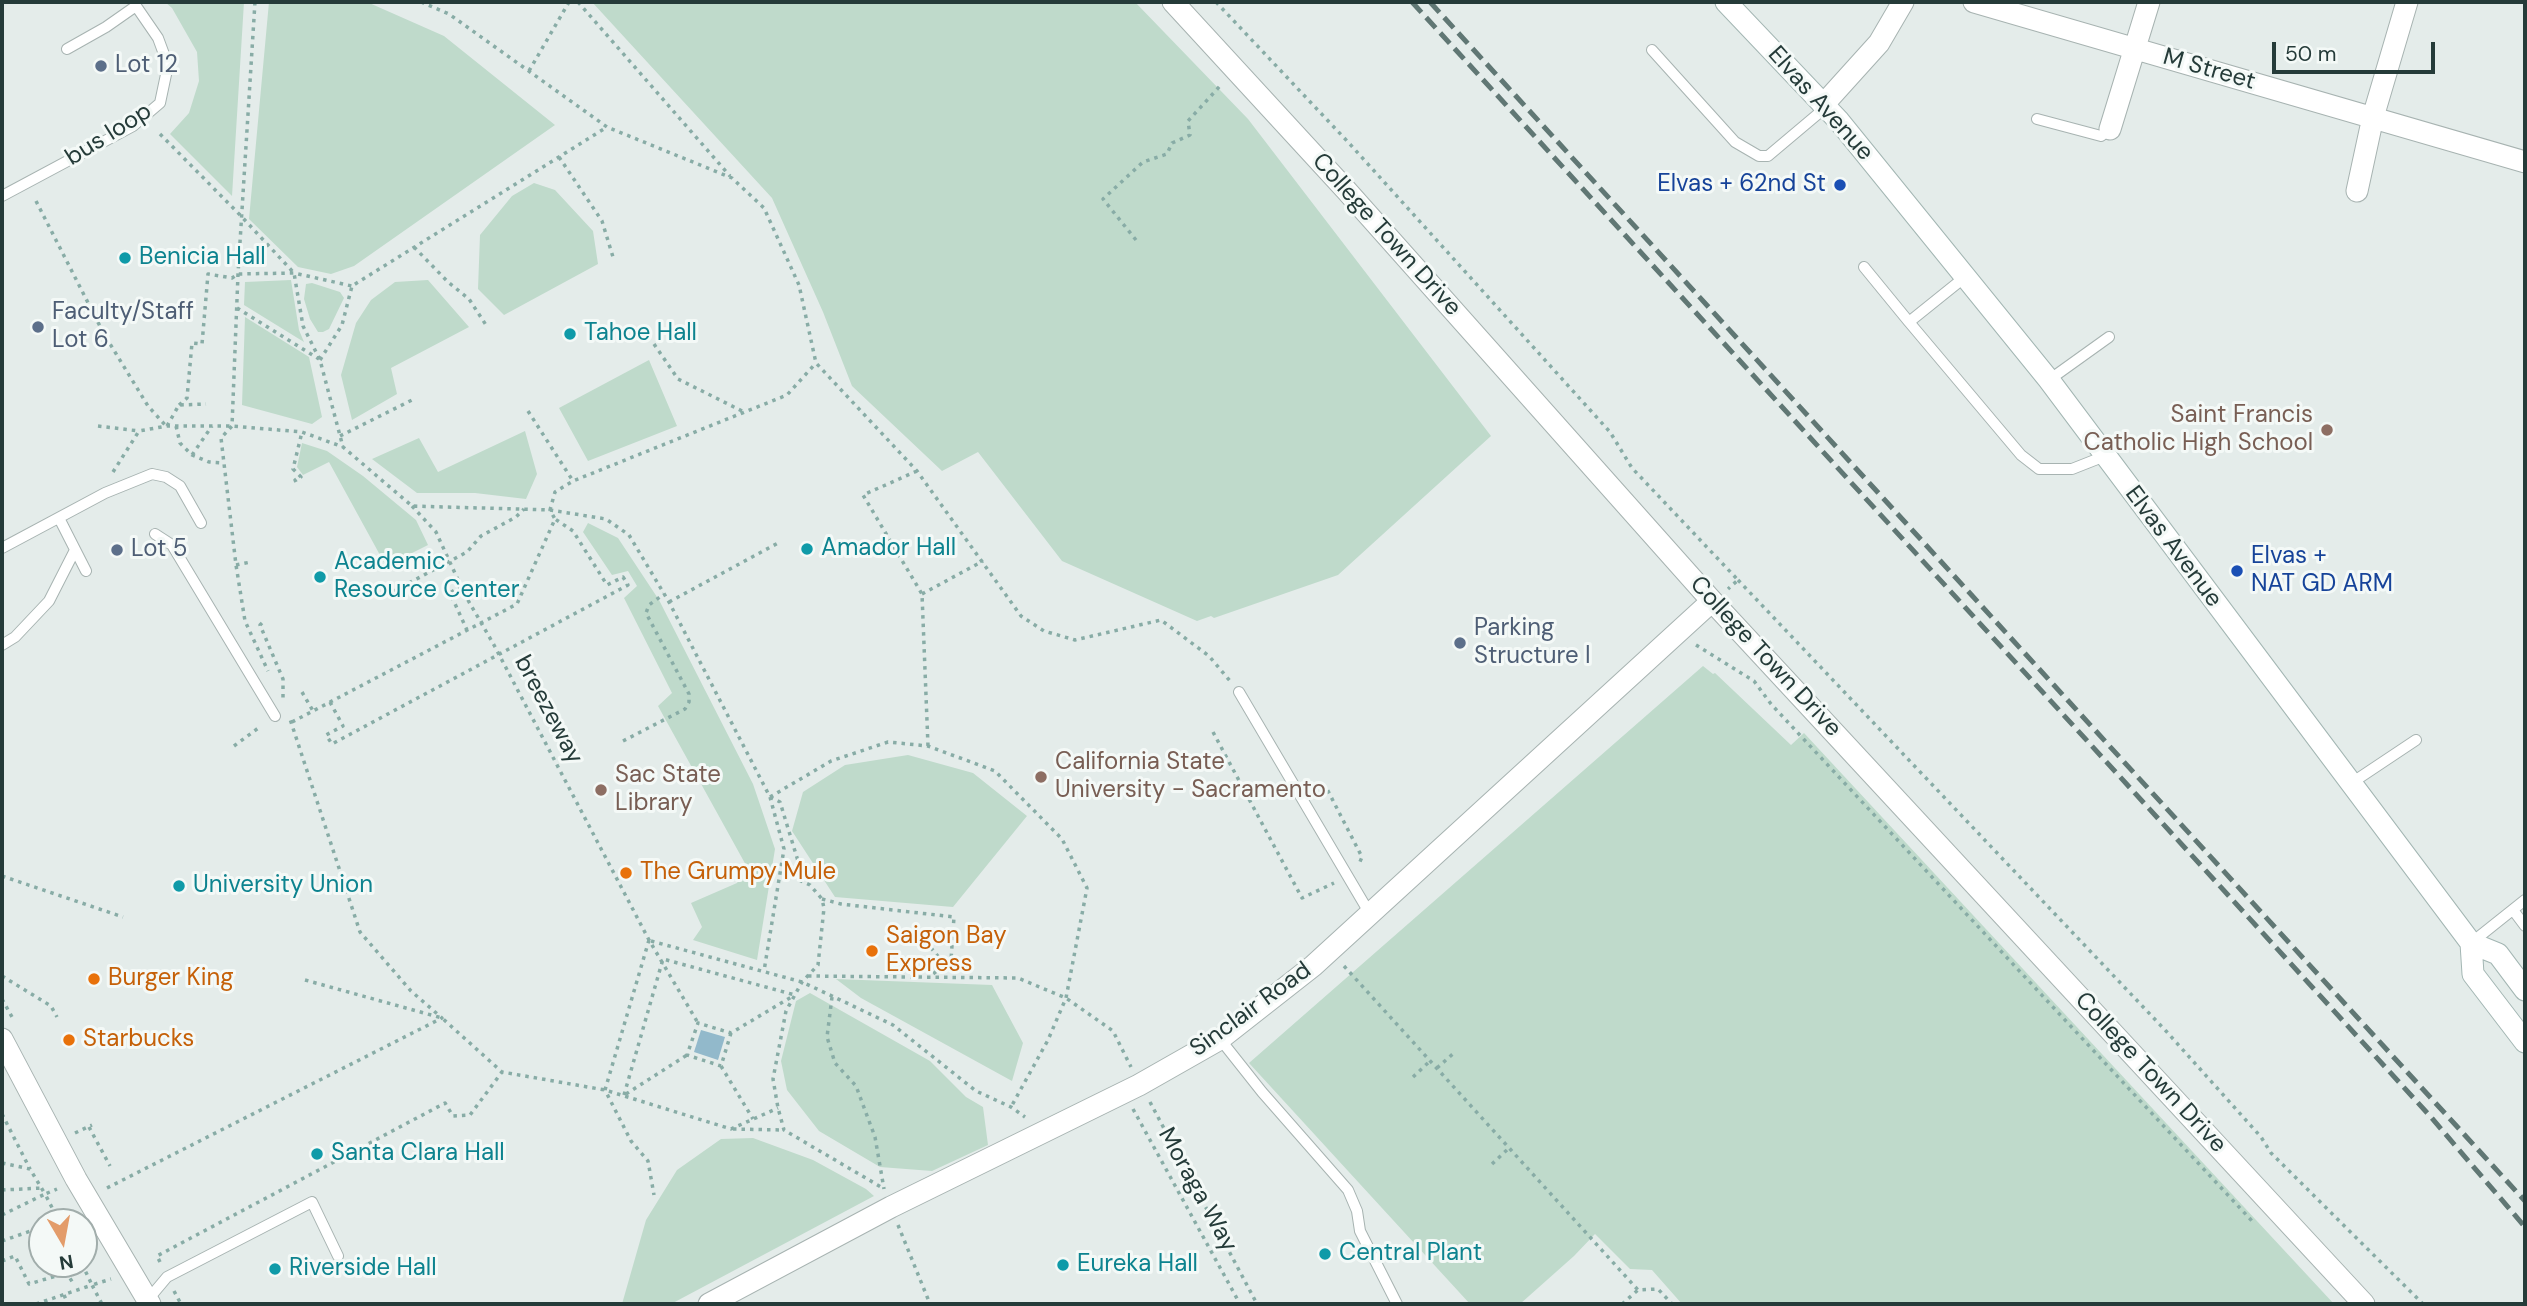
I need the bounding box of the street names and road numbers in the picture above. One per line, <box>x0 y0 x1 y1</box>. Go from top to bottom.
street label: Elvas Avenue <box>1761 41 1879 167</box>
street label: M Street <box>2160 43 2258 97</box>
street label: bus loop <box>61 97 157 173</box>
street label: College Town Drive <box>1305 148 1467 322</box>
street label: Elvas Avenue <box>2118 481 2228 613</box>
street label: College Town Drive <box>1683 571 1847 743</box>
street label: breezeway <box>507 651 589 769</box>
street label: Sinclair Road <box>1185 956 1317 1064</box>
street label: College Town Drive <box>2068 987 2232 1159</box>
street label: Moraga Way <box>1151 1123 1243 1257</box>

